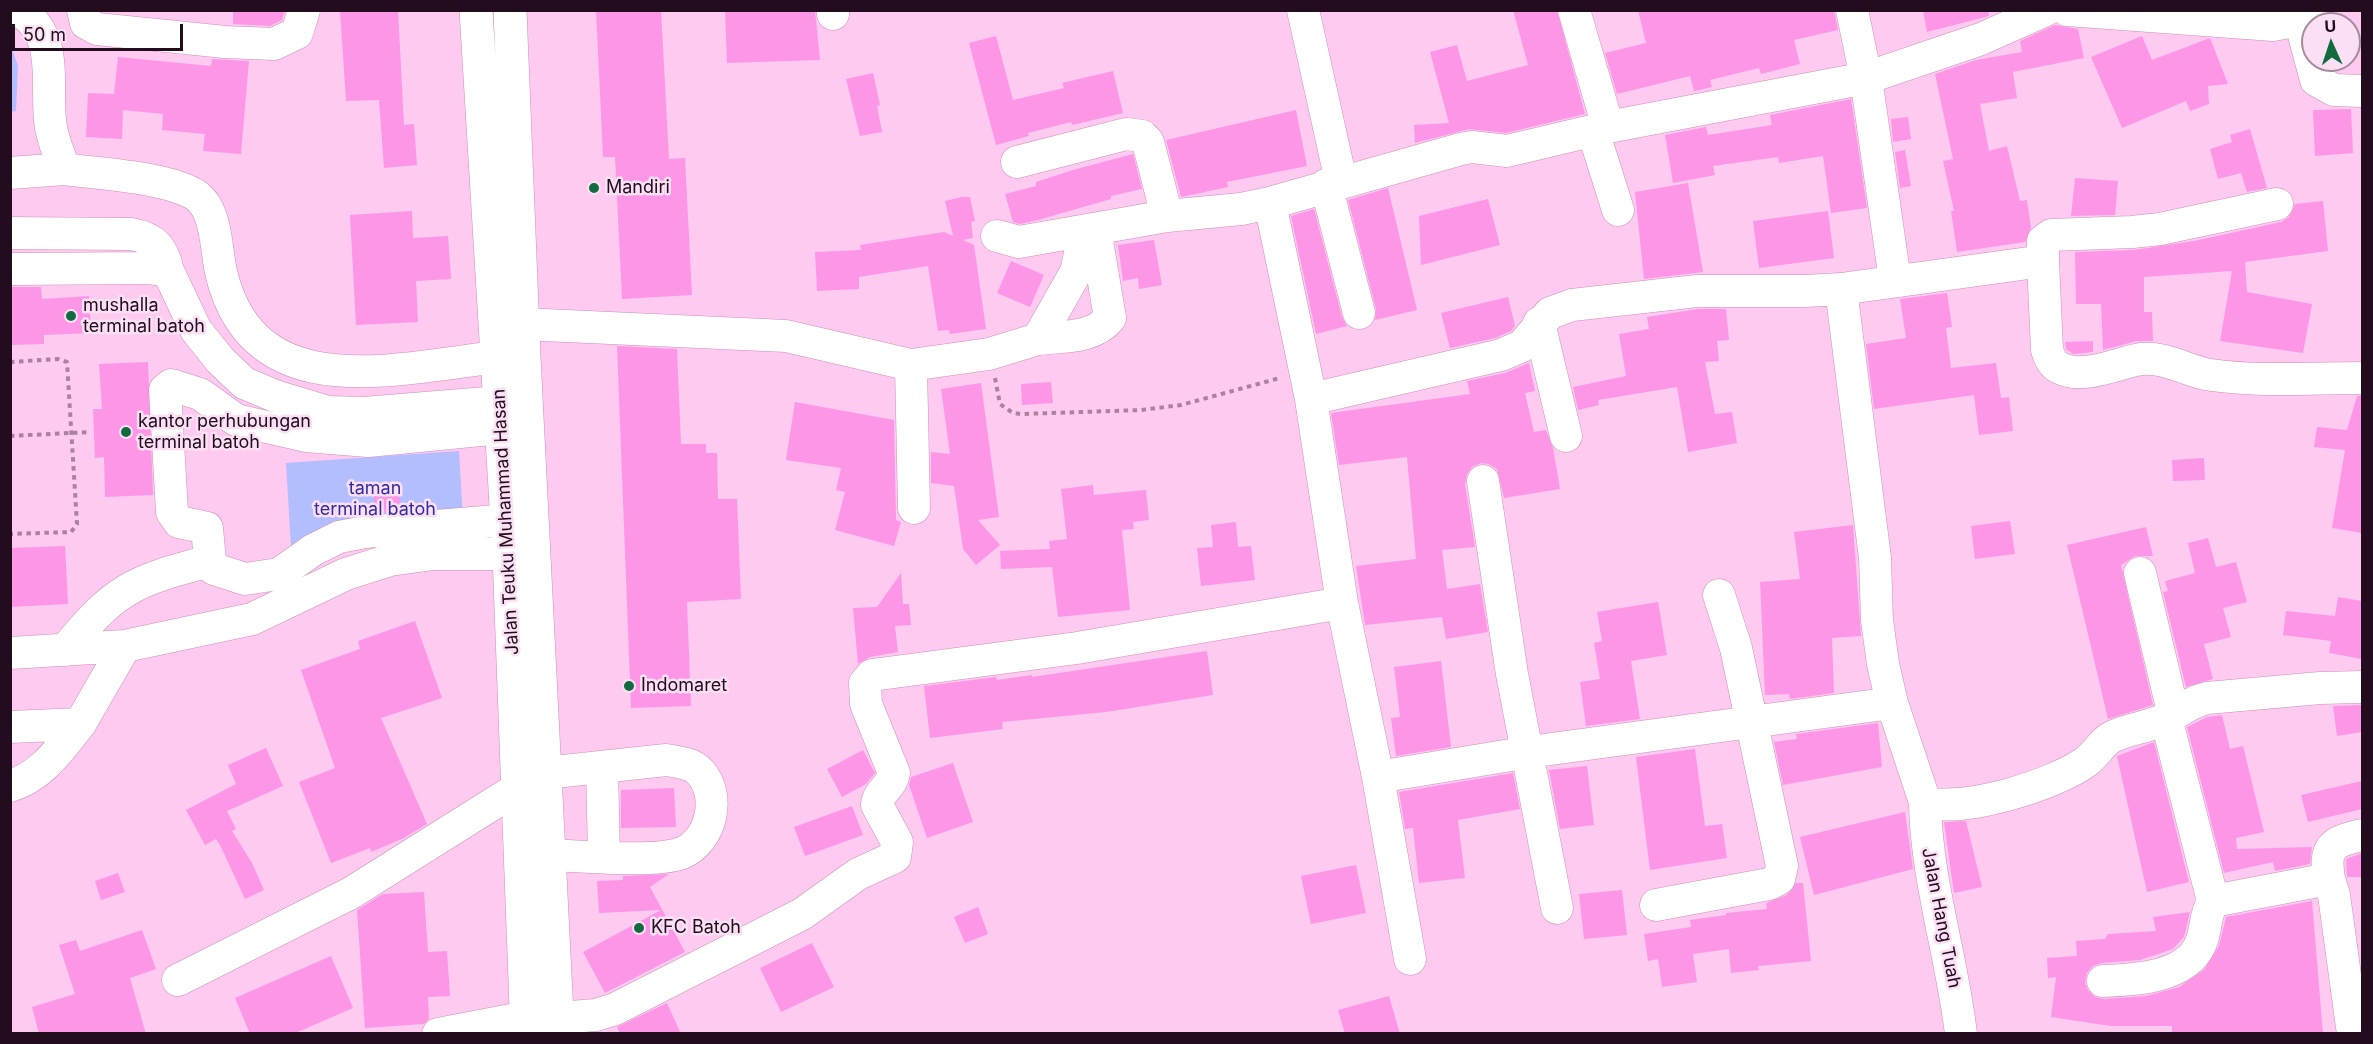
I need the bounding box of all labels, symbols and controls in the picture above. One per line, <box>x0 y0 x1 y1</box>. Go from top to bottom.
scale bar <box>15 12 186 50</box>
north arrow <box>2301 12 2361 72</box>
text: U <box>2324 16 2337 36</box>
text: 50 m <box>23 24 66 45</box>
place label: Mandiri <box>606 177 670 199</box>
marker: Mandiri <box>587 181 601 195</box>
place label: mushalla terminal batoh <box>83 295 205 338</box>
marker: mushalla terminal batoh <box>64 309 78 323</box>
street label: Jalan Teuku Muhammad Hasan <box>488 388 524 656</box>
place label: kantor perhubungan terminal batoh <box>138 411 311 454</box>
marker: kantor perhubungan terminal batoh <box>119 425 133 439</box>
park label: taman terminal batoh <box>314 478 436 520</box>
place label: Indomaret <box>641 675 727 697</box>
marker: Indomaret <box>622 679 636 693</box>
street label: Jalan Hang Tuah <box>1917 846 1965 990</box>
place label: KFC Batoh <box>651 917 741 939</box>
marker: KFC Batoh <box>632 921 646 935</box>

